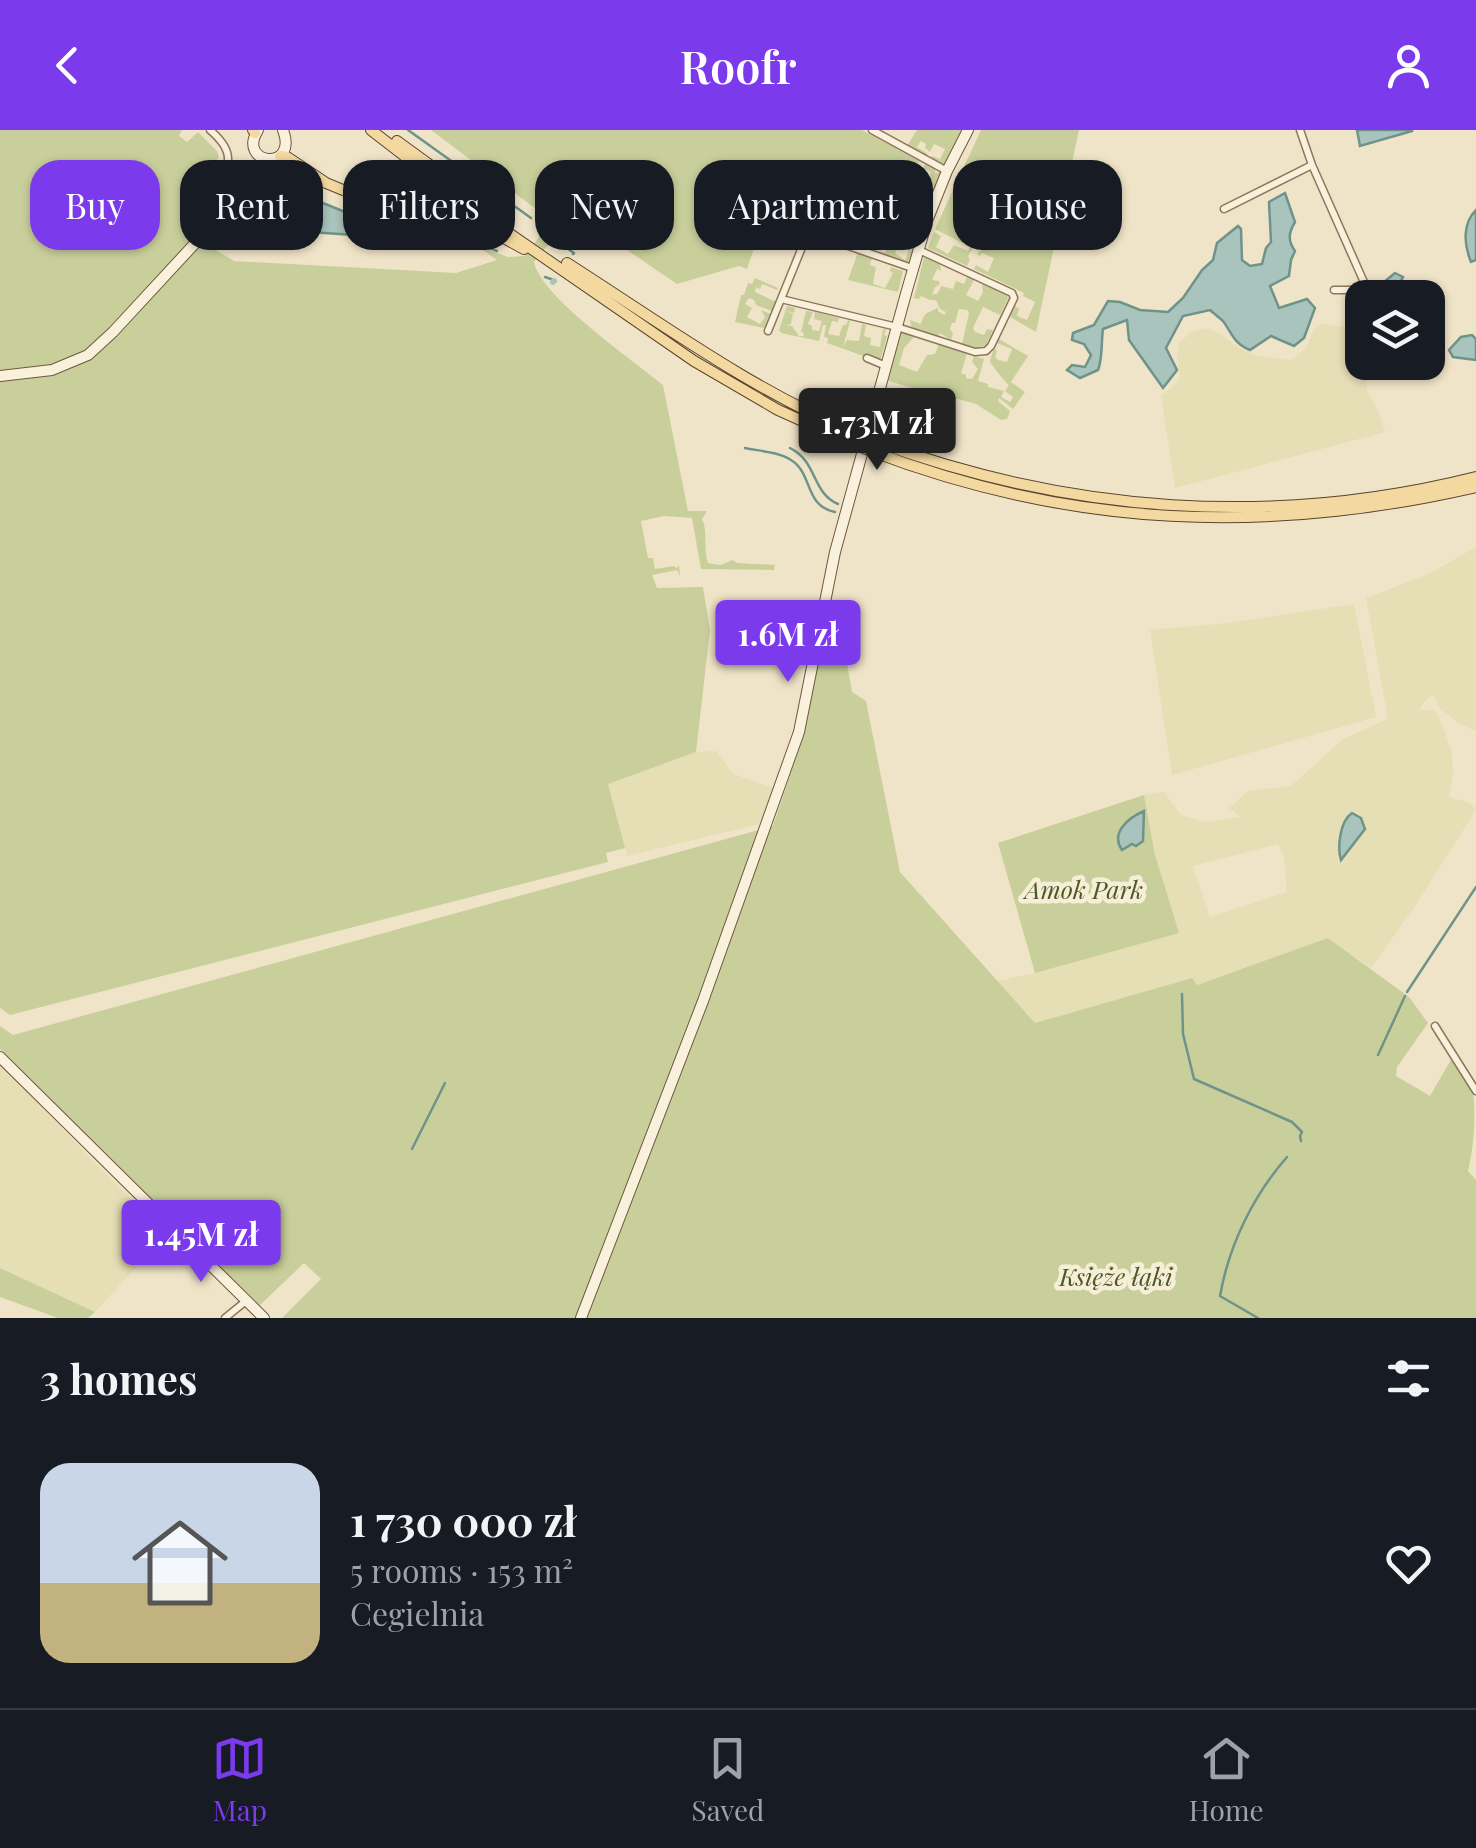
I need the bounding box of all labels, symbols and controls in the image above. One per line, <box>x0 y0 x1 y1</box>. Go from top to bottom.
text: Roofr <box>680 35 796 95</box>
icon: back <box>40 38 95 93</box>
icon: person <box>1381 38 1436 93</box>
chip: Buy <box>30 160 160 250</box>
chip: Rent <box>180 160 323 250</box>
chip: Filters <box>343 160 515 250</box>
chip: New <box>535 160 674 250</box>
chip: Apartment <box>694 160 933 250</box>
chip: House <box>953 160 1122 250</box>
map controls <box>1345 280 1445 380</box>
button: layers <box>1345 280 1445 380</box>
pin: 1.73M zł <box>774 388 980 473</box>
text: 1.73M zł <box>821 399 933 442</box>
pin: 1.6M zł <box>696 600 880 685</box>
text: 1.6M zł <box>737 611 839 654</box>
park label: Amok Park <box>1022 872 1143 905</box>
pin: 1.45M zł <box>98 1200 304 1285</box>
text: 1.45M zł <box>144 1211 258 1254</box>
park label: Księże łąki <box>1058 1259 1173 1292</box>
text: 3 homes <box>40 1350 197 1406</box>
icon: filters <box>1381 1351 1436 1406</box>
text: 1 730 000 zł <box>350 1492 576 1548</box>
icon: home <box>120 1503 240 1623</box>
icon: heart <box>1381 1536 1436 1591</box>
text: 5 rooms · 153 m² <box>350 1548 573 1591</box>
text: Cegielnia <box>350 1591 484 1634</box>
tab: Map <box>212 1731 267 1828</box>
tab: Saved <box>692 1731 764 1828</box>
tab: Home <box>1189 1731 1264 1828</box>

